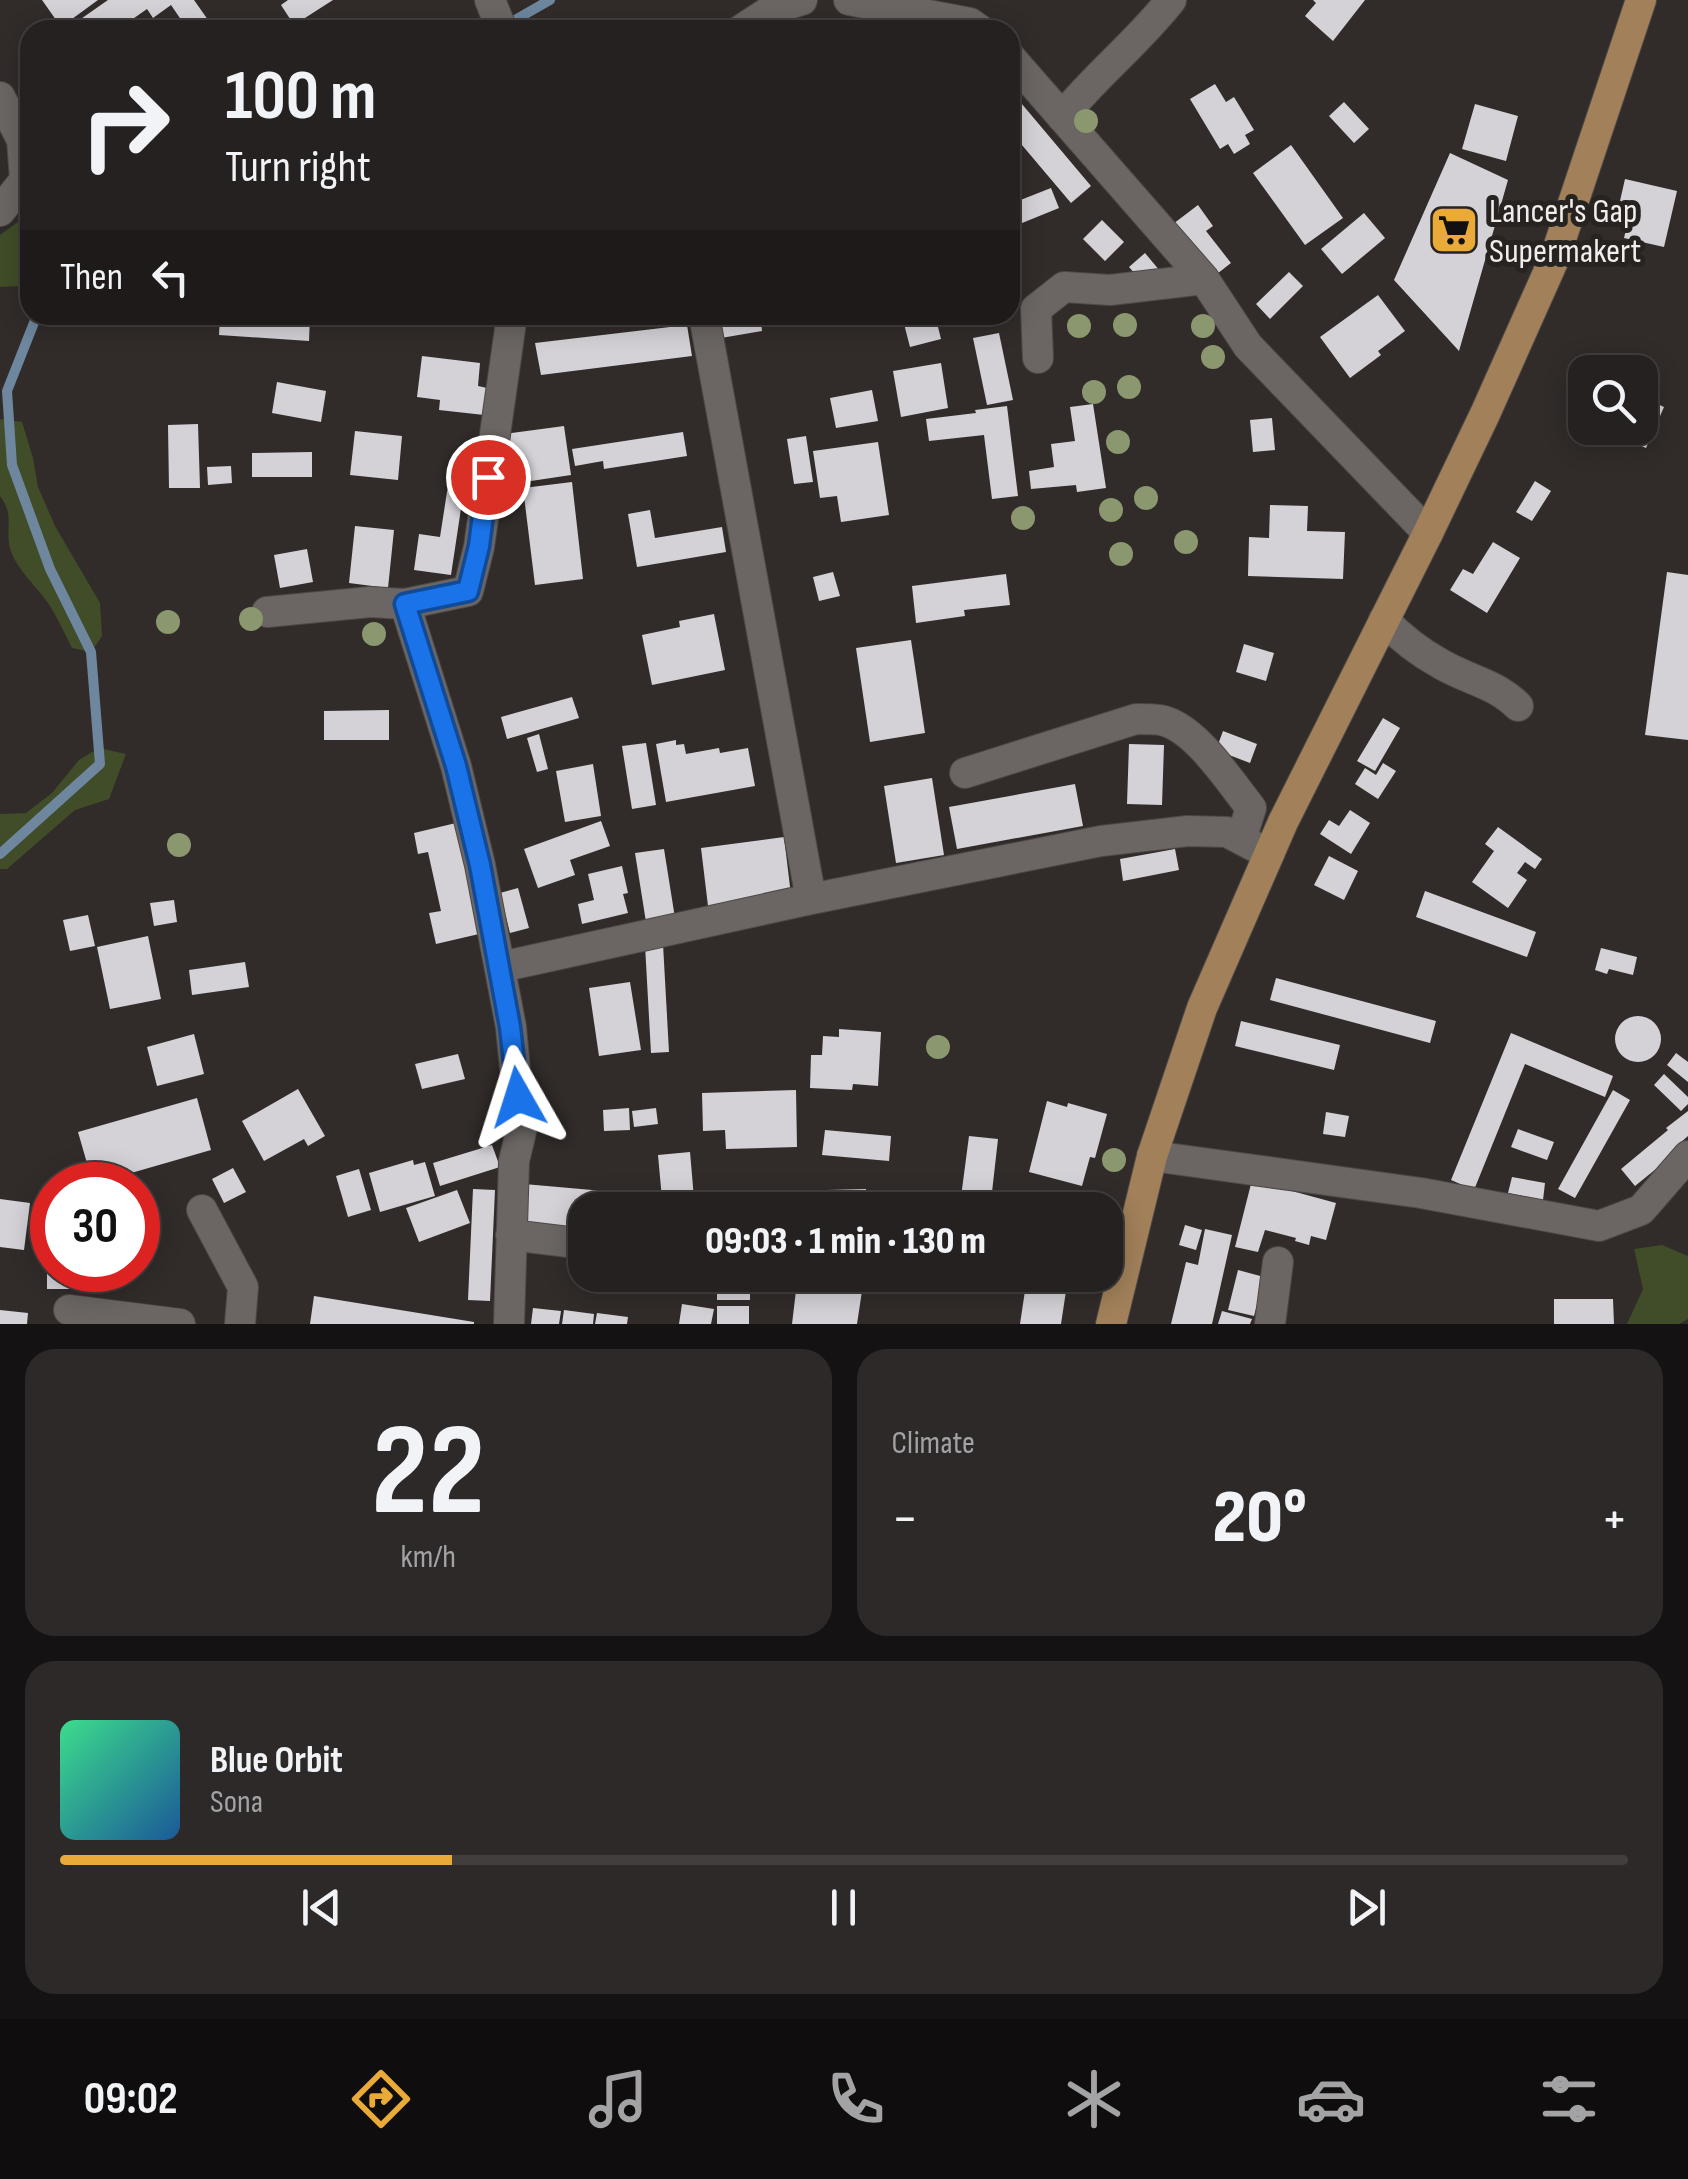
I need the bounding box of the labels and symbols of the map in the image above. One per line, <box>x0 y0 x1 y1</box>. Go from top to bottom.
place label: Lancer's Gap Supermakert <box>1489 190 1641 273</box>
supermarket icon: Lancer's Gap Supermakert <box>1428 204 1480 256</box>
pin <box>446 435 531 520</box>
position arrow <box>466 1045 570 1149</box>
speed limit sign: 30 <box>30 1162 160 1292</box>

